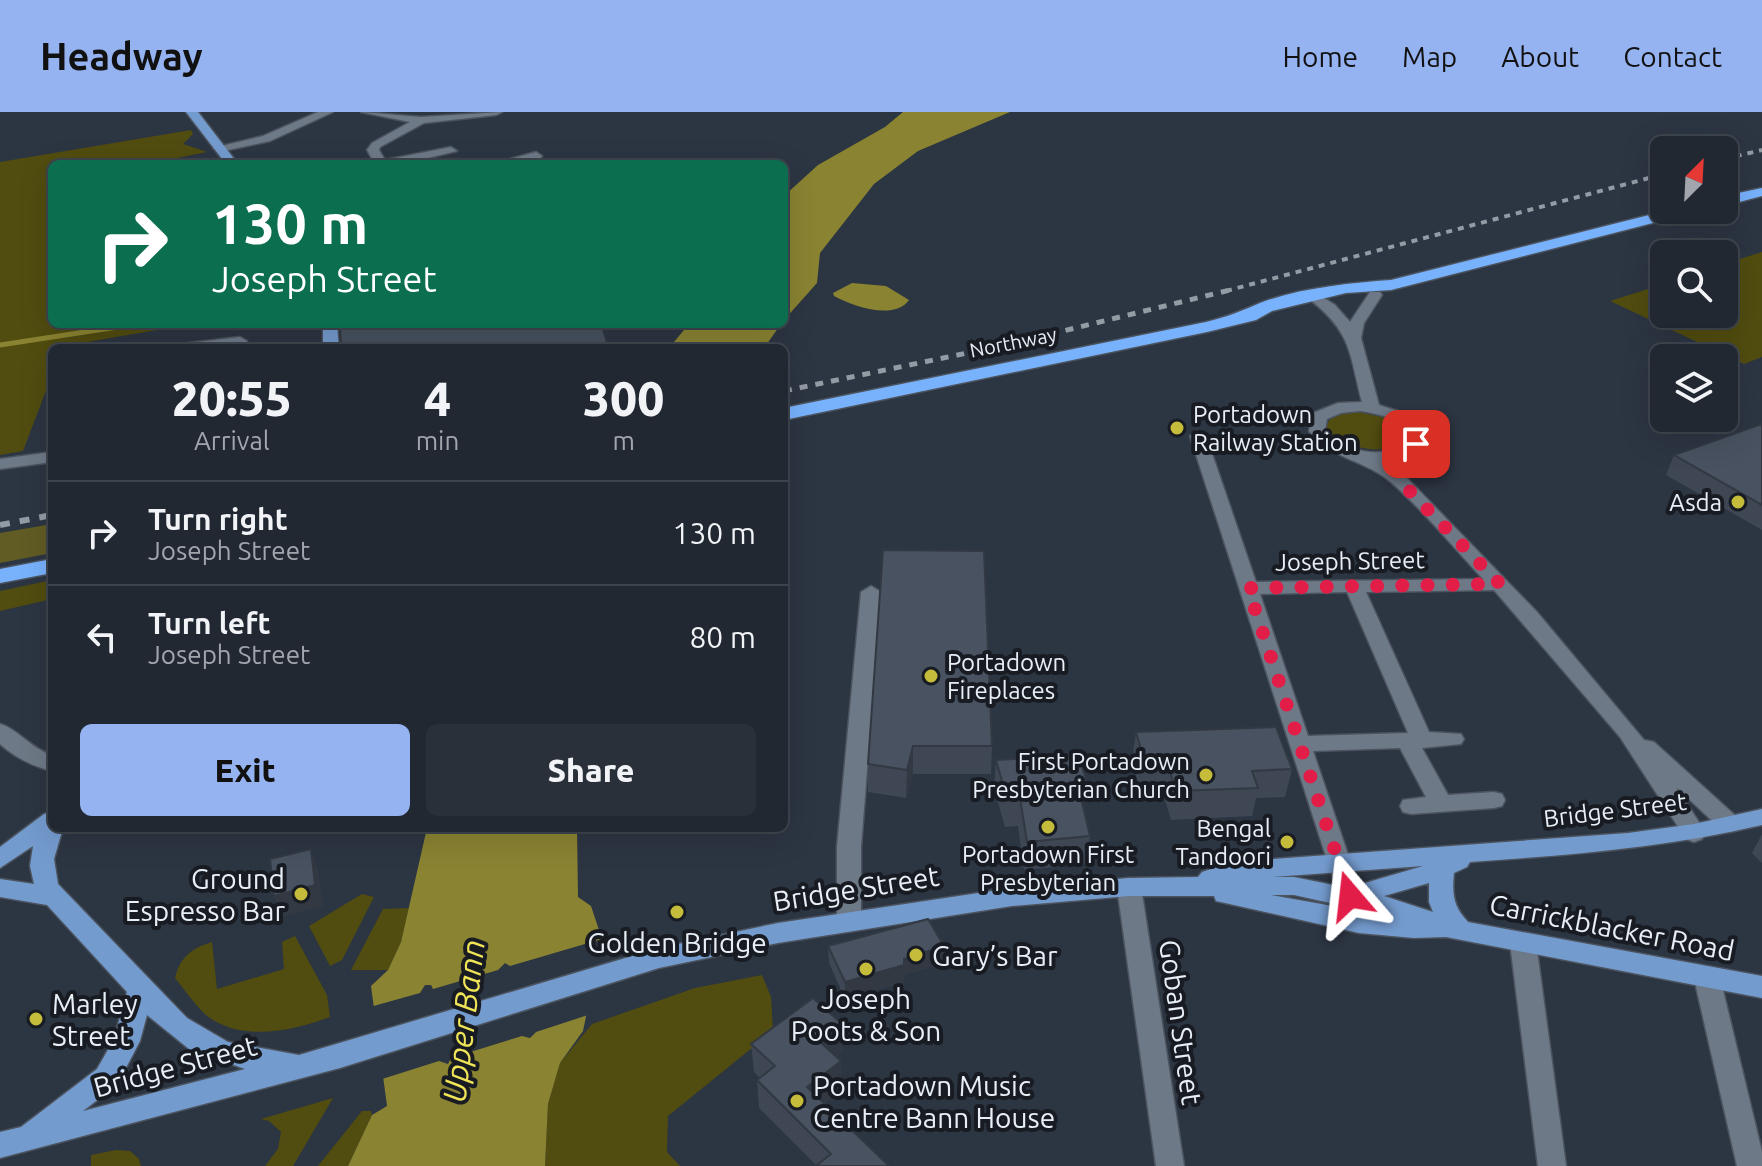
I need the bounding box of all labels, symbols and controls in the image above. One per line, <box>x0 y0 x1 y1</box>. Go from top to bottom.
text: Headway <box>40 35 203 77</box>
text: Home <box>1283 41 1358 72</box>
text: Map <box>1402 41 1457 72</box>
text: About <box>1501 41 1579 72</box>
text: Contact <box>1623 41 1722 72</box>
north arrow <box>1650 136 1738 224</box>
map controls <box>1650 136 1738 432</box>
icon: right <box>80 192 184 296</box>
text: 130 m <box>212 192 368 255</box>
button: search <box>1650 240 1738 328</box>
text: Joseph Street <box>212 258 437 299</box>
street label: Northway <box>967 322 1059 362</box>
button: layers <box>1650 344 1738 432</box>
text: 20:55 <box>172 371 292 425</box>
text: 4 <box>424 371 451 425</box>
text: 300 <box>583 371 664 425</box>
place label: Portadown Railway Station <box>1193 401 1358 456</box>
pin <box>1382 410 1450 478</box>
marker: Portadown Railway Station <box>1168 419 1186 437</box>
icon: arrive <box>1394 422 1438 466</box>
text: Arrival <box>194 426 270 455</box>
text: min <box>416 426 459 455</box>
text: m <box>612 426 635 455</box>
place label: Asda <box>1669 489 1722 516</box>
marker: Asda <box>1729 493 1747 511</box>
text: Turn right <box>148 502 288 536</box>
icon: right <box>80 511 124 555</box>
text: 130 m <box>672 516 756 550</box>
text: Joseph Street <box>148 536 310 565</box>
street label: Joseph Street <box>1275 546 1426 576</box>
text: Turn left <box>148 606 270 640</box>
icon: left <box>80 615 124 659</box>
text: 80 m <box>689 620 756 654</box>
text: Joseph Street <box>148 640 310 669</box>
place label: Portadown Fireplaces <box>947 649 1066 704</box>
marker: Portadown Fireplaces <box>922 667 940 685</box>
button: Exit <box>80 724 410 816</box>
button: Share <box>426 724 756 816</box>
place label: First Portadown Presbyterian Church <box>972 748 1190 803</box>
marker: First Portadown Presbyterian Church <box>1197 766 1215 784</box>
street label: Bridge Street <box>1542 788 1689 832</box>
place label: Bengal Tandoori <box>1176 815 1271 870</box>
marker: Portadown First Presbyterian <box>1039 818 1057 836</box>
marker: Bengal Tandoori <box>1278 833 1296 851</box>
place label: Portadown First Presbyterian <box>962 841 1135 896</box>
position arrow <box>1308 854 1392 938</box>
street label: Bridge Street <box>771 860 941 916</box>
place label: Ground Espresso Bar <box>125 863 285 926</box>
marker: Ground Espresso Bar <box>292 885 310 903</box>
street label: Carrickblacker Road <box>1487 888 1737 966</box>
marker: Golden Bridge <box>668 903 686 921</box>
place label: Golden Bridge <box>587 927 767 958</box>
water label: Upper Bann <box>435 937 491 1105</box>
street label: Goban Street <box>1154 938 1208 1106</box>
place label: Gary’s Bar <box>932 940 1058 971</box>
marker: Gary’s Bar <box>907 946 925 964</box>
marker: Joseph Poots & Son <box>857 960 875 978</box>
place label: Joseph Poots & Son <box>791 983 941 1046</box>
place label: Marley Street <box>52 988 138 1051</box>
marker: Marley Street <box>27 1010 45 1028</box>
street label: Bridge Street <box>90 1029 260 1103</box>
place label: Portadown Music Centre Bann House <box>813 1070 1055 1133</box>
marker: Portadown Music Centre Bann House <box>788 1092 806 1110</box>

